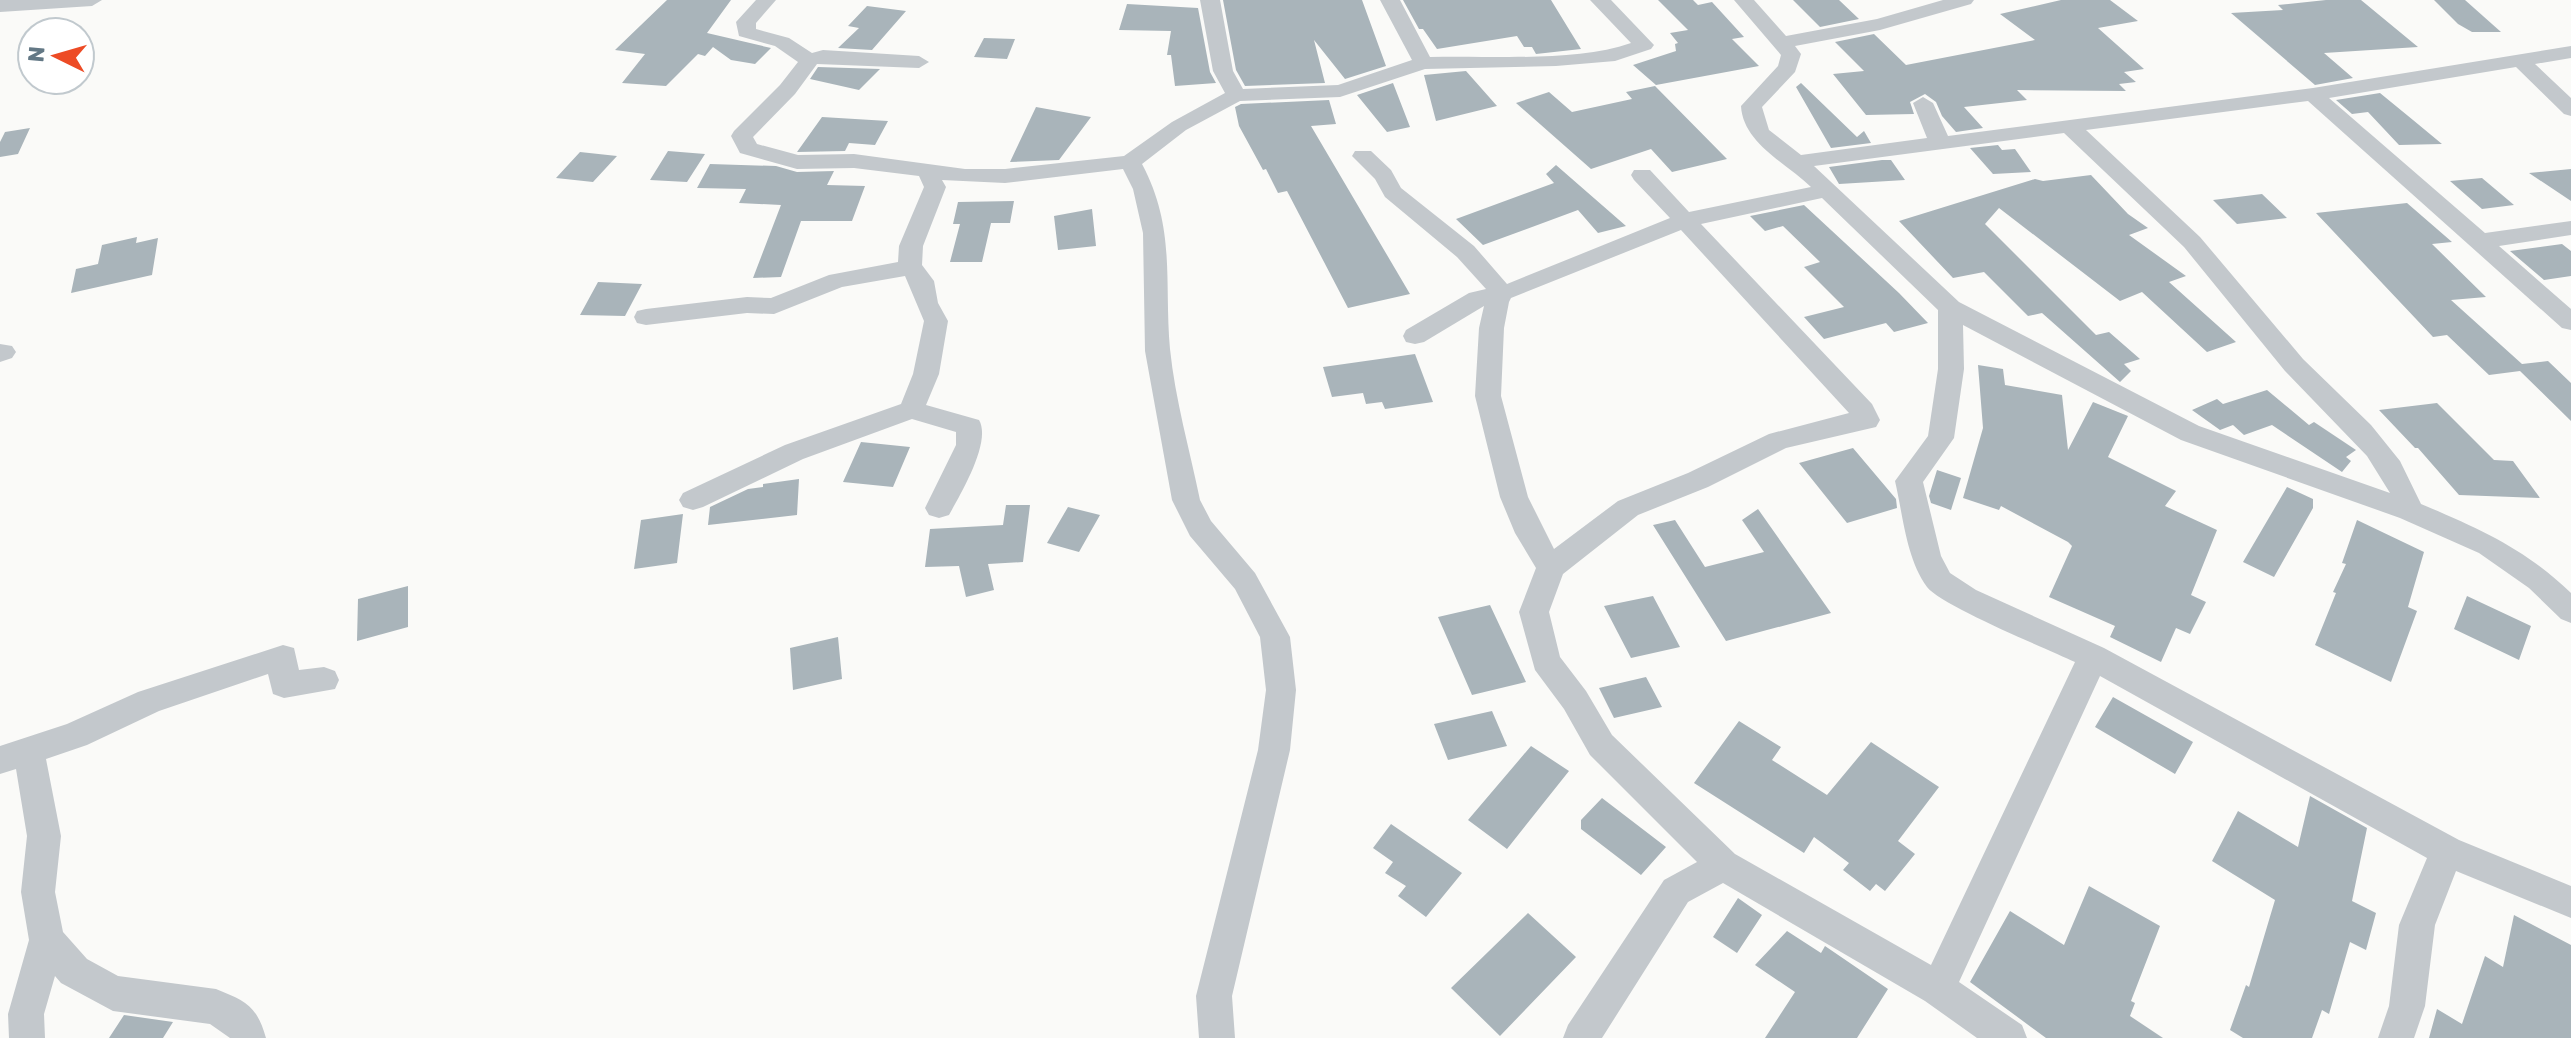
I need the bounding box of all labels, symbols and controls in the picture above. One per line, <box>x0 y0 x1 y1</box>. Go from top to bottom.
north arrow <box>16 16 96 96</box>
text: N <box>22 45 51 63</box>

